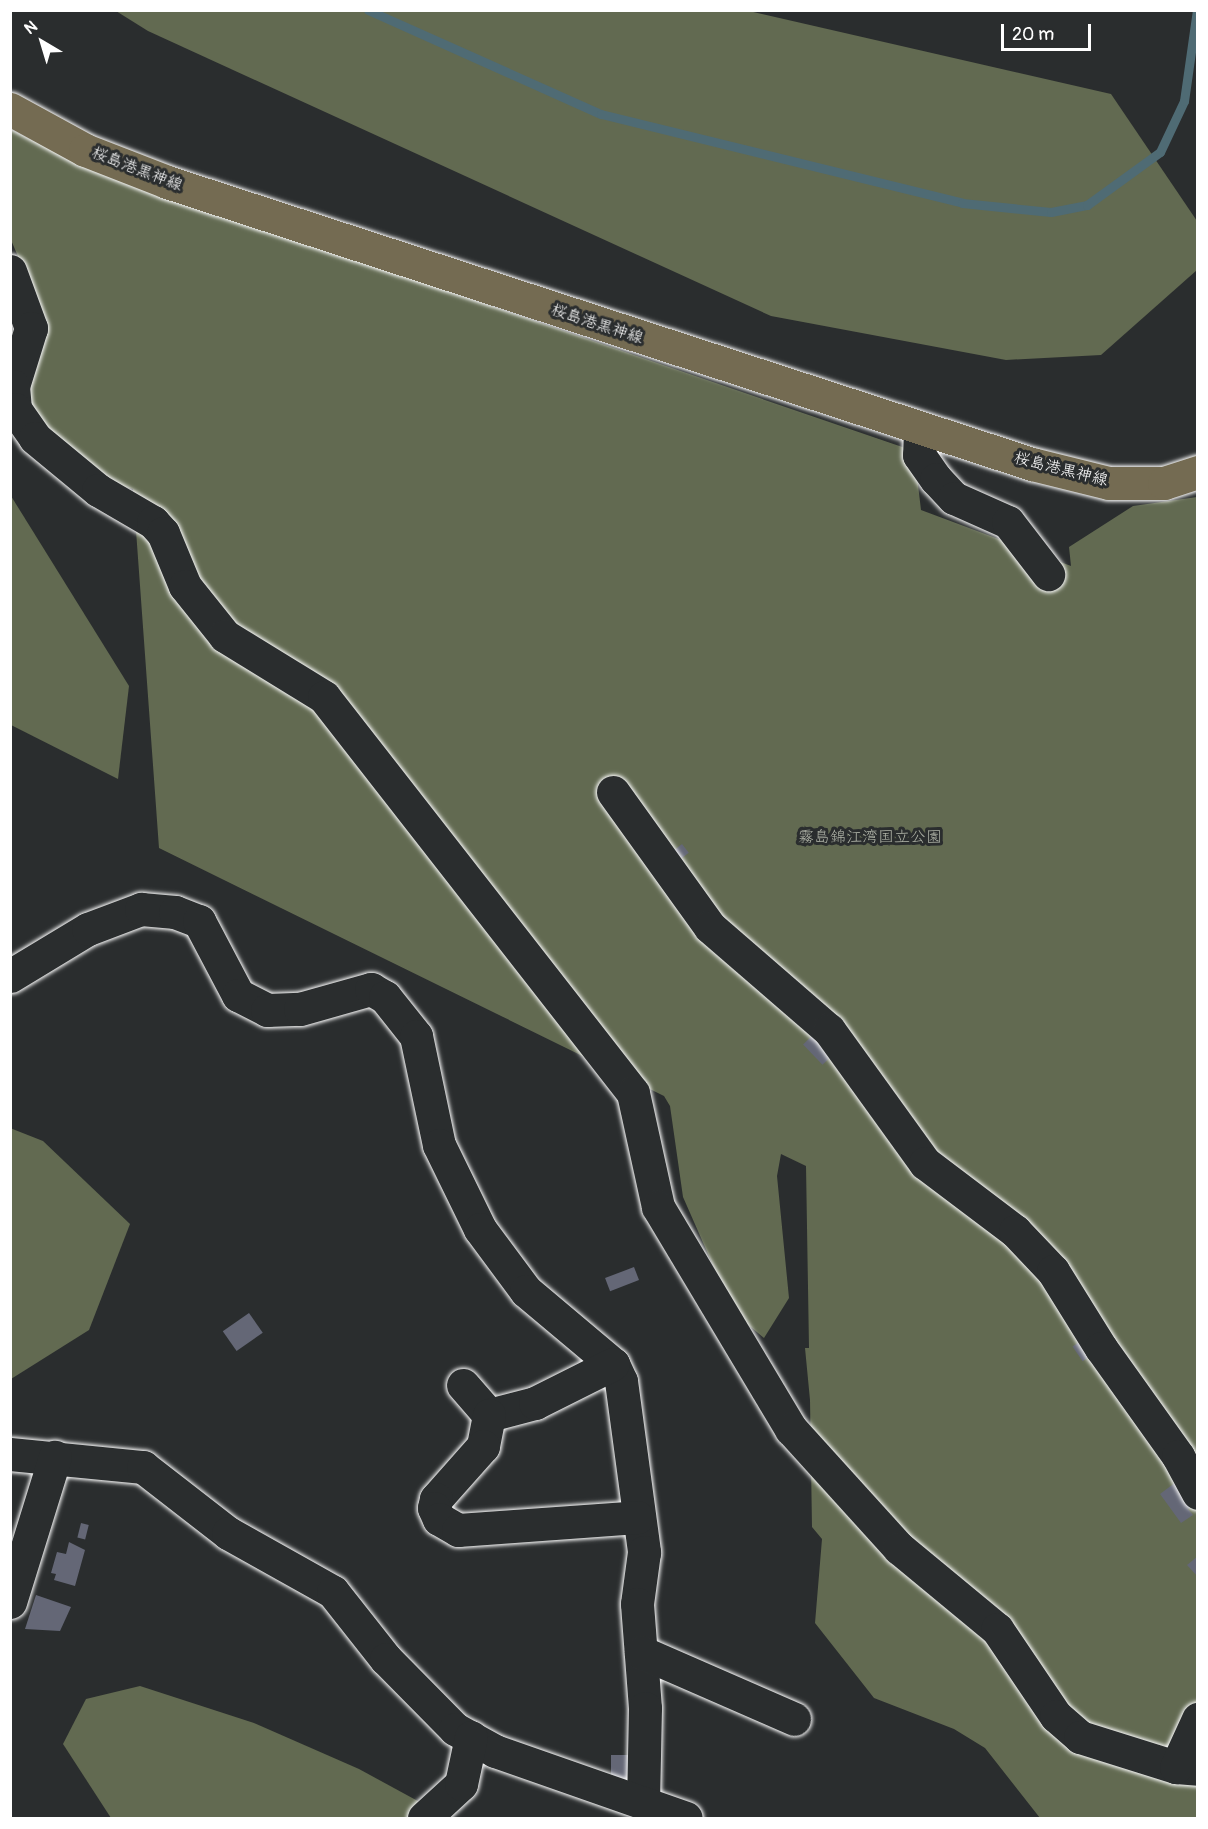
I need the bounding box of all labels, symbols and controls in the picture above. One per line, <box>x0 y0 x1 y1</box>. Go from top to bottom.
north arrow <box>12 12 72 72</box>
scale bar <box>1004 12 1094 50</box>
text: N <box>20 17 41 39</box>
text: 20 m <box>1012 23 1054 46</box>
street label: 桜島港黒神線 <box>89 143 185 195</box>
street label: 桜島港黒神線 <box>548 300 646 348</box>
street label: 桜島港黒神線 <box>1012 448 1110 490</box>
park label: 霧島錦江湾国立公園 <box>798 827 942 847</box>

